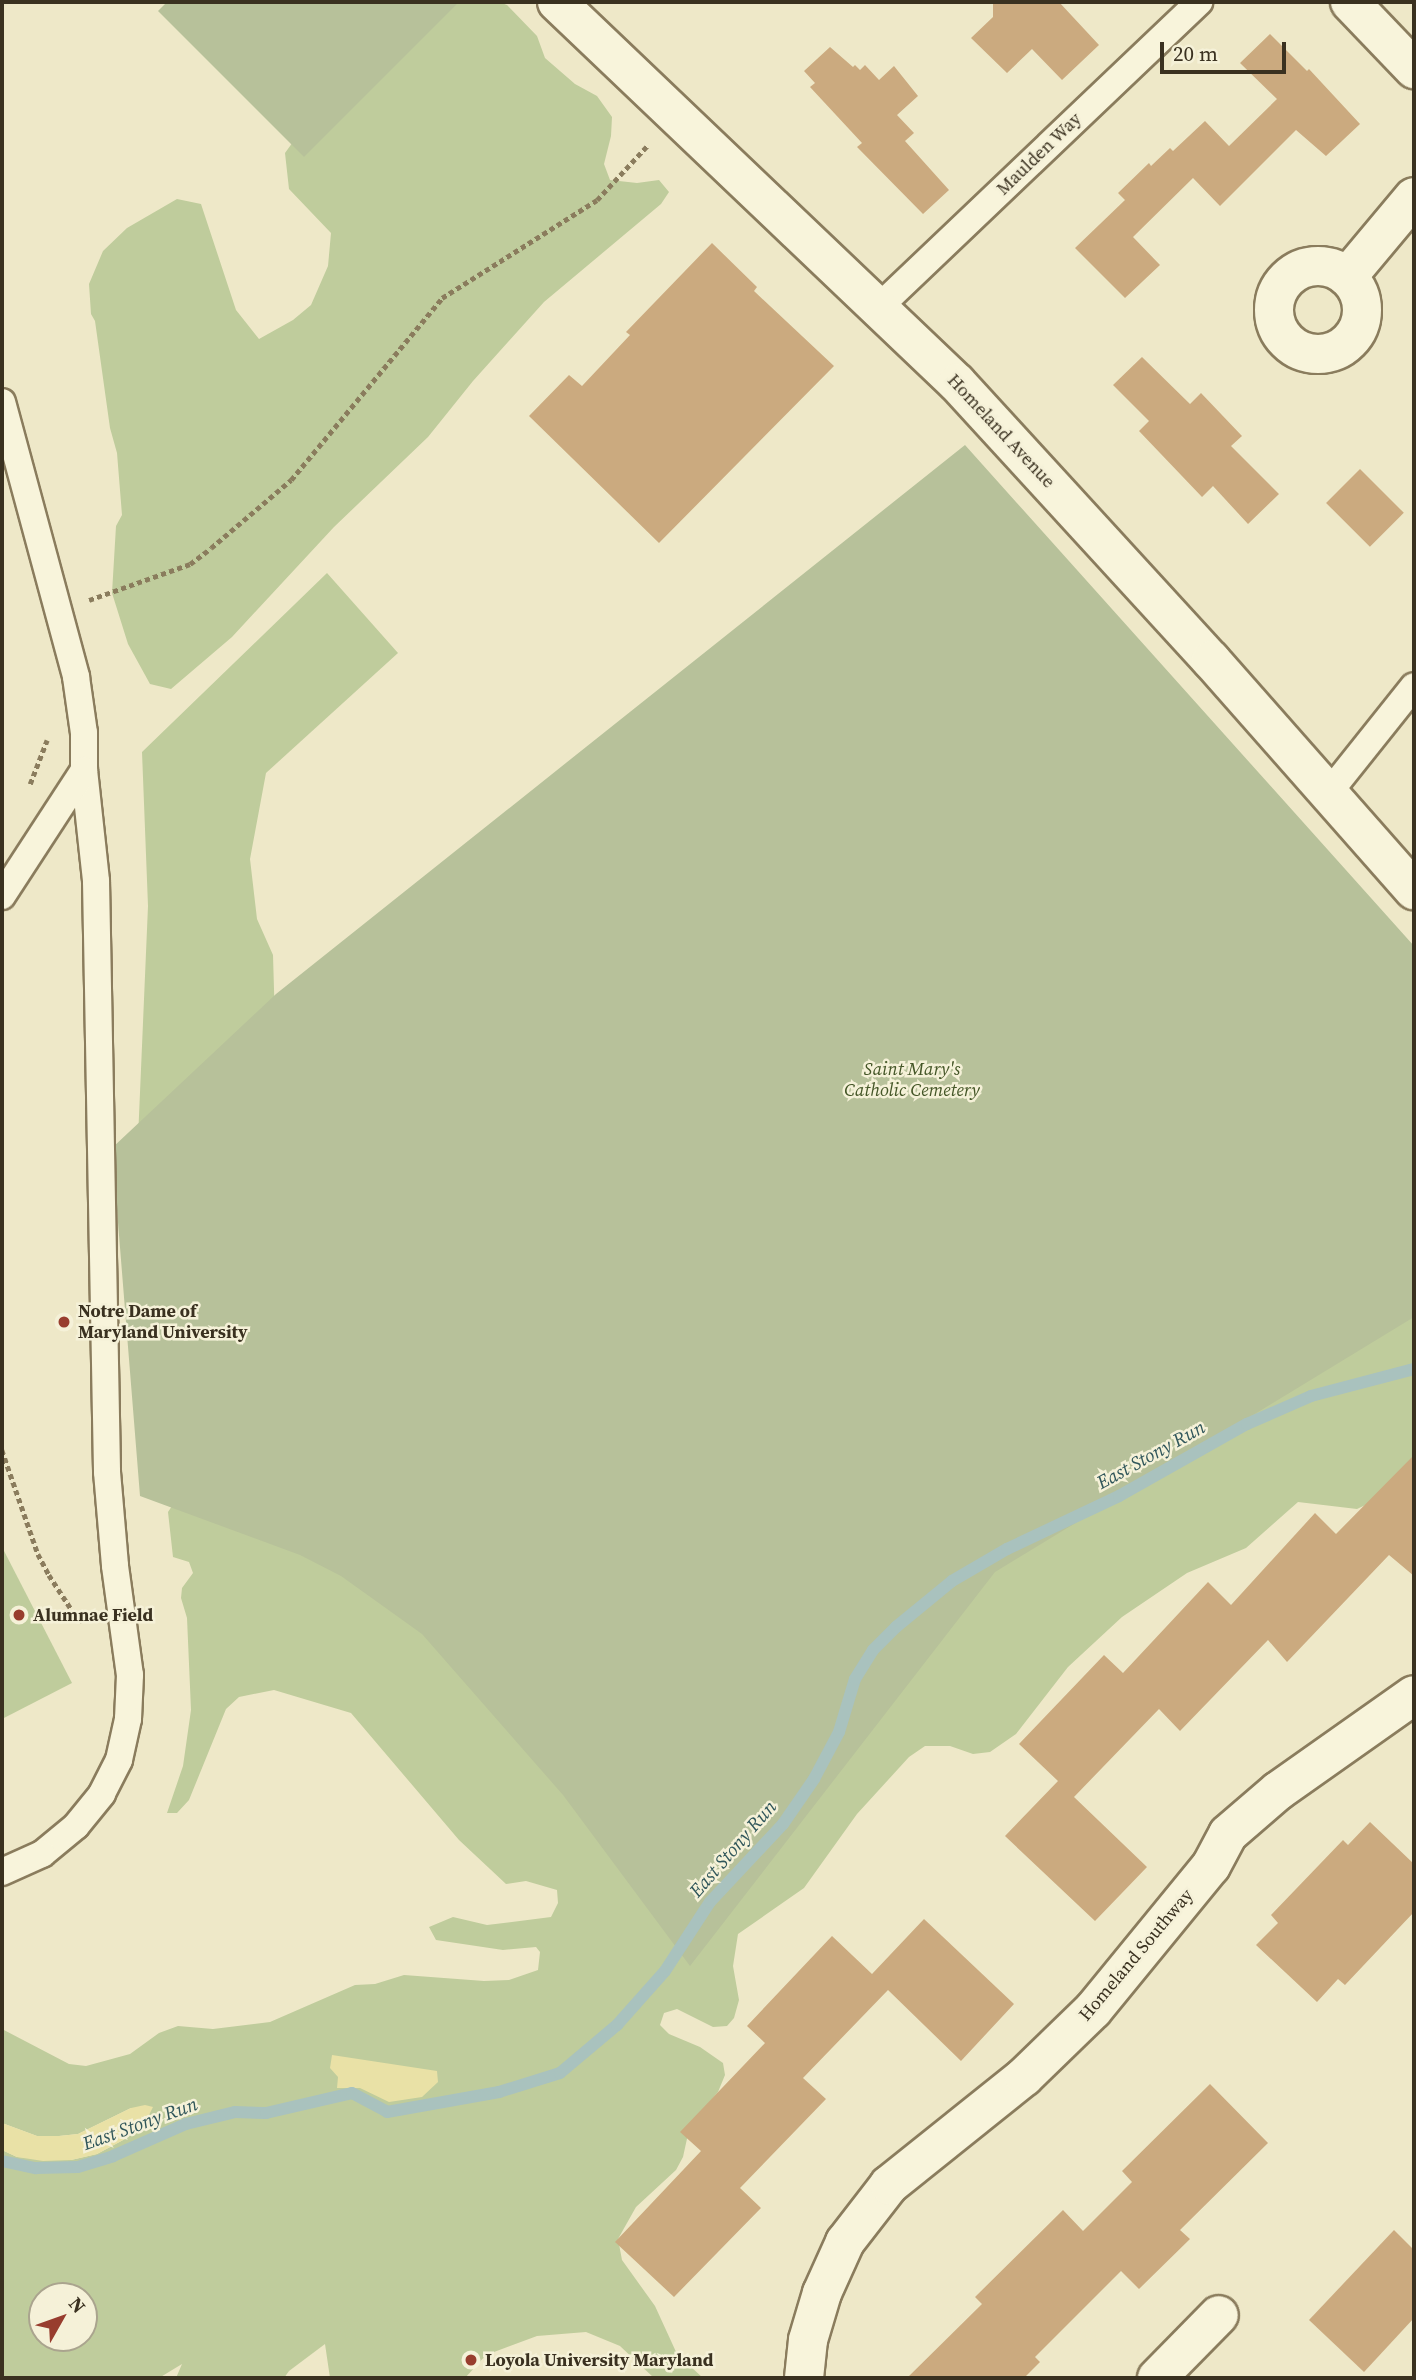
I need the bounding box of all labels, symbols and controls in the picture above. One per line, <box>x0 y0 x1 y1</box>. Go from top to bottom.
scale bar <box>1164 28 1290 72</box>
text: 20 m <box>1173 39 1218 68</box>
street label: Maulden Way <box>992 108 1086 200</box>
street label: Homeland Avenue <box>943 370 1059 492</box>
park label: Saint Mary's Catholic Cemetery <box>844 1059 980 1102</box>
place label: Notre Dame of Maryland University <box>78 1301 248 1344</box>
marker: Notre Dame of Maryland University <box>56 1314 72 1330</box>
water label: East Stony Run <box>1093 1416 1209 1494</box>
place label: Alumnae Field <box>33 1604 153 1626</box>
marker: Alumnae Field <box>11 1607 27 1623</box>
water label: East Stony Run <box>685 1796 781 1902</box>
street label: Homeland Southway <box>1074 1885 1198 2025</box>
water label: East Stony Run <box>79 2093 201 2155</box>
north arrow <box>28 2282 98 2352</box>
text: N <box>63 2291 92 2318</box>
place label: Loyola University Maryland <box>485 2349 713 2371</box>
marker: Loyola University Maryland <box>463 2352 479 2368</box>

